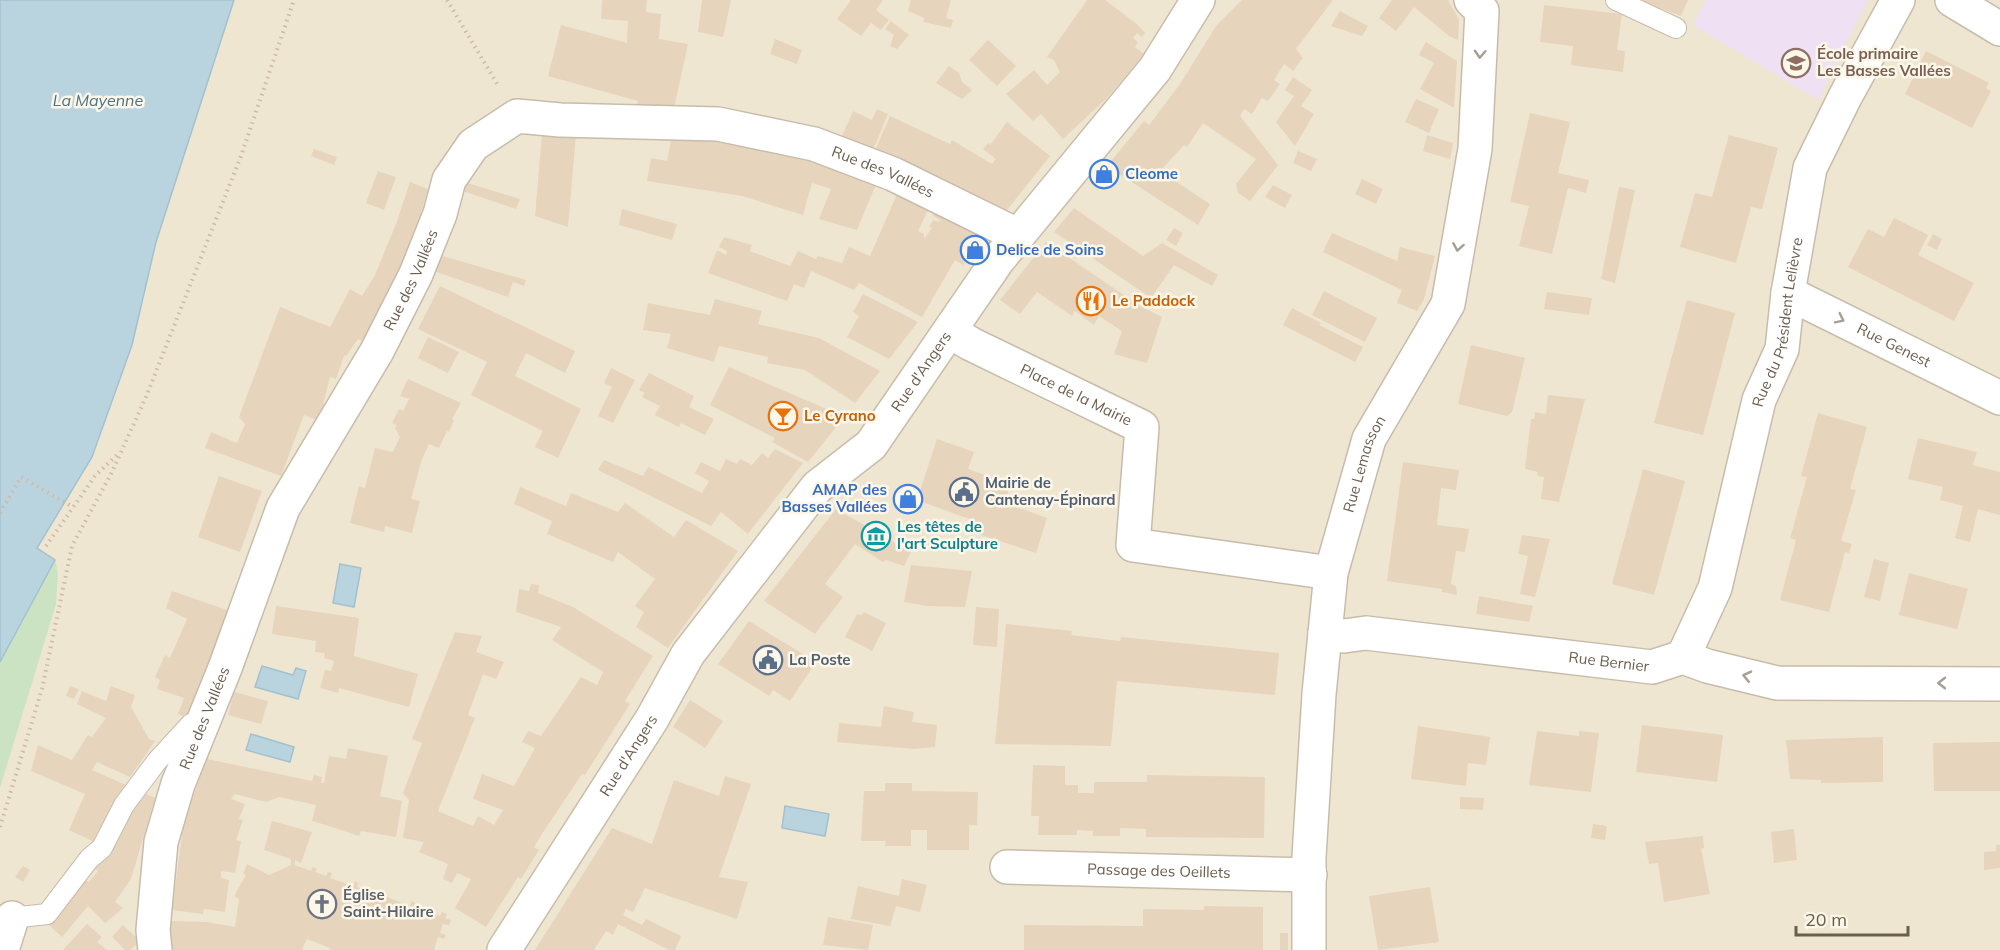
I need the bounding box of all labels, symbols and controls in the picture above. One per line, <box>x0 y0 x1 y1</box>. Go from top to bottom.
place label: École primaire Les Basses Vallées <box>1817 44 1951 80</box>
school or university icon: École primaire Les Basses Vallées <box>1780 47 1812 79</box>
one-way arrow <box>1473 49 1486 58</box>
water label: La Mayenne <box>53 90 143 110</box>
street label: Rue des Vallées <box>829 142 937 202</box>
shop icon: Cleome <box>1088 158 1120 190</box>
place label: Cleome <box>1125 164 1178 183</box>
street label: Rue des Vallées <box>379 227 442 334</box>
shop icon: Delice de Soins <box>959 234 991 266</box>
street label: Rue du Président Lelièvre <box>1748 236 1807 409</box>
place label: Delice de Soins <box>996 240 1104 259</box>
one-way arrow <box>1452 242 1465 252</box>
restaurant icon: Le Paddock <box>1075 285 1107 317</box>
place label: Le Paddock <box>1112 291 1196 310</box>
one-way arrow <box>1834 312 1845 324</box>
street label: Rue Genest <box>1854 319 1934 371</box>
street label: Rue d'Angers <box>887 328 955 415</box>
street label: Place de la Mairie <box>1017 359 1135 430</box>
bar icon: Le Cyrano <box>767 400 799 432</box>
place label: Le Cyrano <box>804 406 876 425</box>
street label: Rue Lemasson <box>1339 412 1390 515</box>
place label: Mairie de Cantenay-Épinard <box>985 473 1115 509</box>
public building icon: Mairie de Cantenay-Épinard <box>948 476 980 508</box>
place label: AMAP des Basses Vallées <box>781 480 887 516</box>
shop icon: AMAP des Basses Vallées <box>892 483 924 515</box>
place label: Les têtes de l'art Sculpture <box>897 517 998 553</box>
museum icon: Les têtes de l'art Sculpture <box>860 520 892 552</box>
public building icon: La Poste <box>752 644 784 676</box>
street label: Rue Bernier <box>1568 647 1651 676</box>
place label: La Poste <box>789 650 851 669</box>
street label: Rue des Vallées <box>175 664 234 772</box>
one-way arrow <box>1743 670 1753 683</box>
one-way arrow <box>1937 677 1946 689</box>
street label: Rue d'Angers <box>595 711 661 800</box>
street label: Passage des Oeillets <box>1087 859 1231 882</box>
place label: Église Saint-Hilaire <box>343 885 434 921</box>
church icon: Église Saint-Hilaire <box>306 888 338 920</box>
scale bar <box>1796 899 1908 937</box>
text: 20 m <box>1805 908 1847 931</box>

